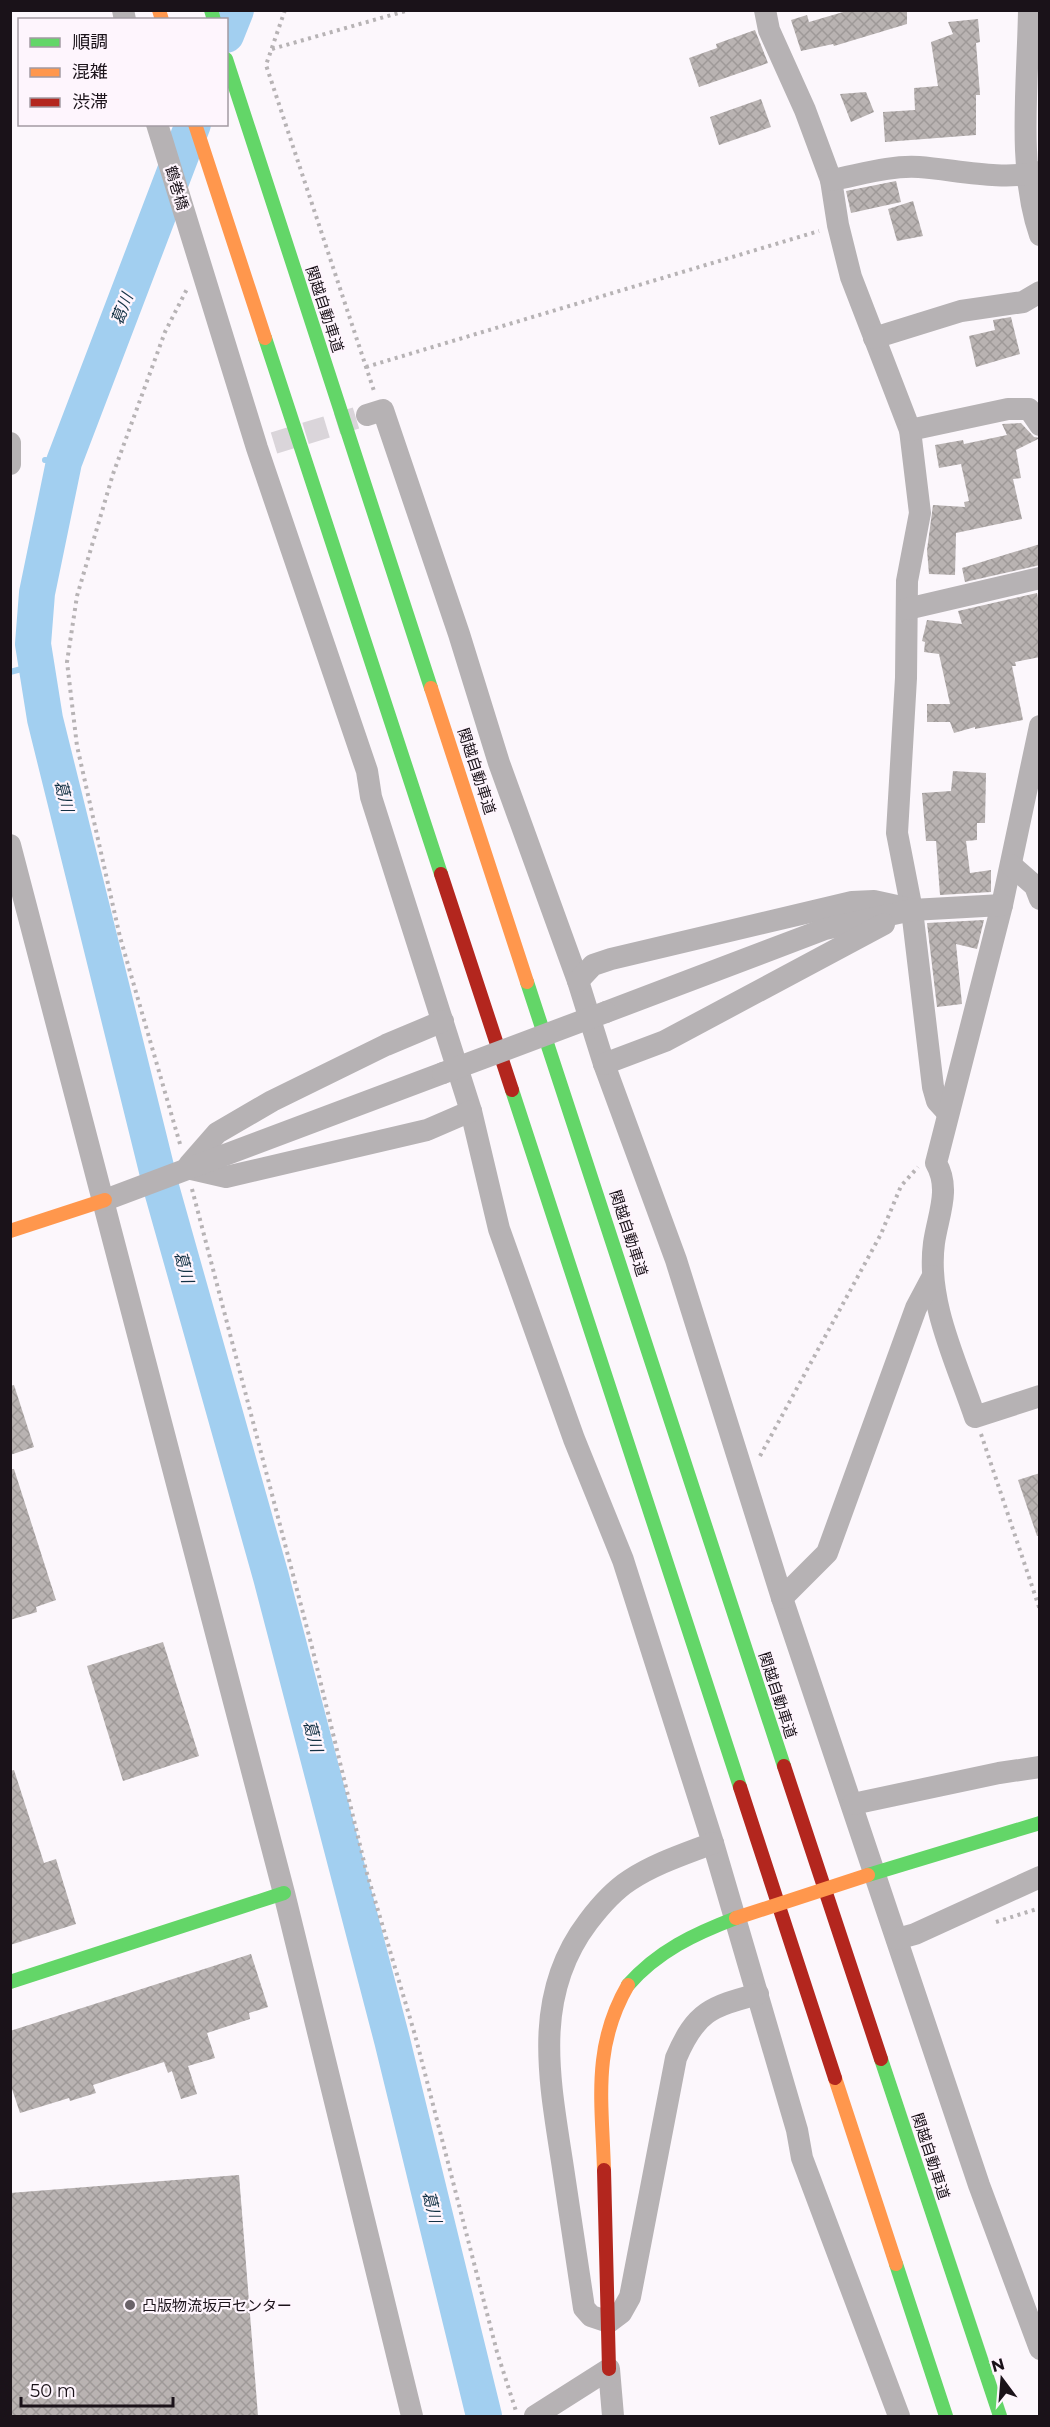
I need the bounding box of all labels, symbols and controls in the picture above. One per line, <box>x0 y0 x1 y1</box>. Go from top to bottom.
legend <box>18 18 228 126</box>
text: 順調 <box>72 31 108 53</box>
text: 混雑 <box>72 61 108 83</box>
text: 渋滞 <box>72 91 108 113</box>
street label: 鶴巻橋 <box>161 164 193 212</box>
street label: 関越自動車道 <box>302 263 348 355</box>
water label: 葛川 <box>107 289 137 327</box>
street label: 関越自動車道 <box>454 725 500 817</box>
water label: 葛川 <box>51 778 78 816</box>
street label: 関越自動車道 <box>606 1187 652 1279</box>
water label: 葛川 <box>171 1249 198 1287</box>
street label: 関越自動車道 <box>755 1649 801 1741</box>
water label: 葛川 <box>300 1718 327 1756</box>
street label: 関越自動車道 <box>908 2110 954 2202</box>
water label: 葛川 <box>419 2189 446 2227</box>
place label: 凸版物流坂戸センター <box>142 2296 292 2315</box>
marker: 凸版物流坂戸センター <box>123 2298 137 2312</box>
north arrow <box>972 2349 1032 2409</box>
text: N <box>989 2354 1007 2376</box>
scale bar <box>21 2370 172 2408</box>
text: 50 m <box>30 2380 76 2402</box>

